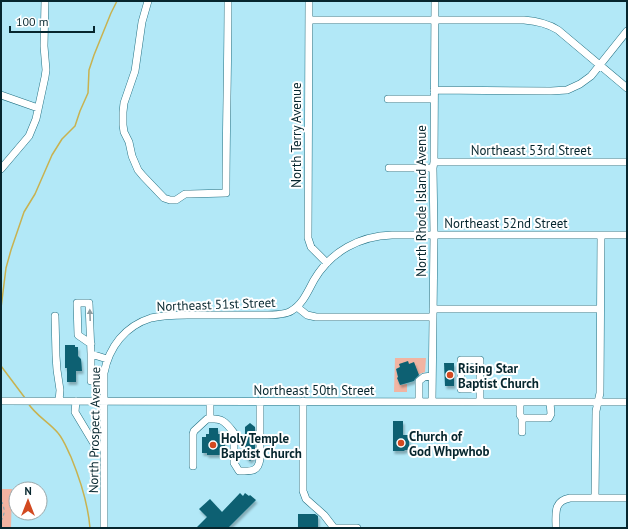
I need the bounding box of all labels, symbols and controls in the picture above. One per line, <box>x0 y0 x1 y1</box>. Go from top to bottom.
scale bar <box>10 8 94 34</box>
text: 100 m <box>16 14 49 29</box>
street label: North Terry Avenue <box>288 82 305 188</box>
street label: North Rhode Island Avenue <box>413 125 430 277</box>
street label: Northeast 53rd Street <box>471 142 592 159</box>
street label: Northeast 52nd Street <box>444 215 568 232</box>
street label: Northeast 51st Street <box>156 294 276 315</box>
one-way arrow <box>86 309 93 321</box>
place label: Rising Star Baptist Church <box>458 360 539 392</box>
street label: North Prospect Avenue <box>85 367 104 493</box>
marker: Rising Star Baptist Church <box>445 370 455 380</box>
street label: Northeast 50th Street <box>254 382 375 399</box>
place label: Church of God Whpwhob <box>409 428 490 460</box>
place label: Holy Temple Baptist Church <box>221 430 302 462</box>
marker: Church of God Whpwhob <box>396 438 406 448</box>
marker: Holy Temple Baptist Church <box>208 440 218 450</box>
north arrow <box>8 481 48 521</box>
text: N <box>24 484 32 498</box>

